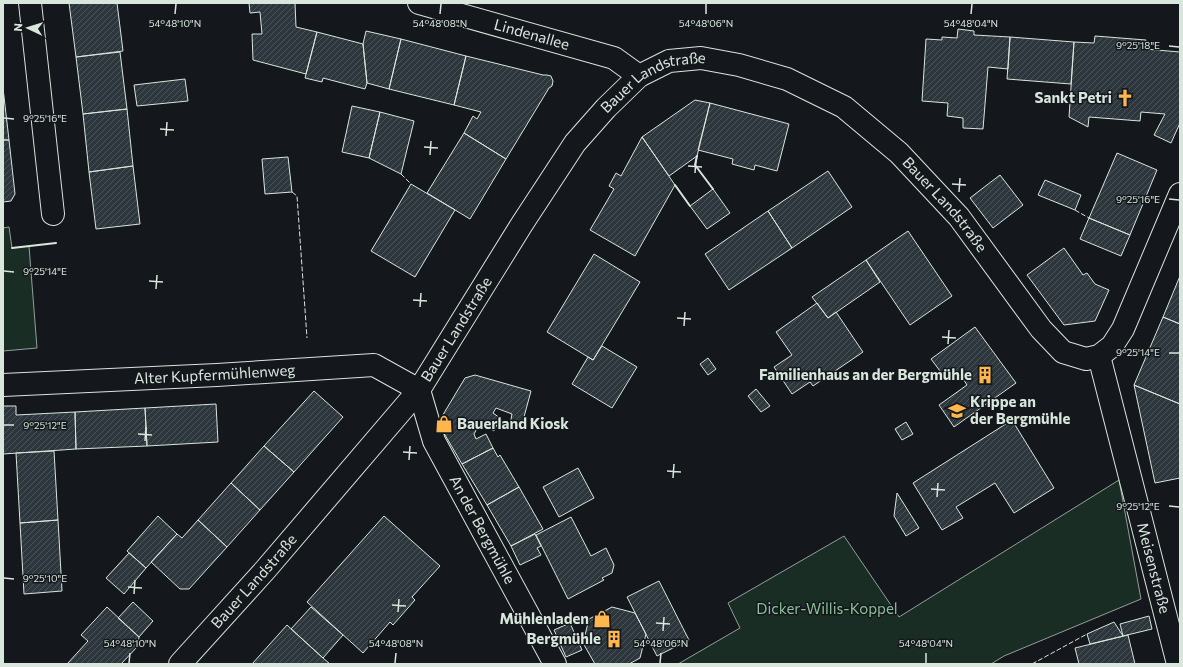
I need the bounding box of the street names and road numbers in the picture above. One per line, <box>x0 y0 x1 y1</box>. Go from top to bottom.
street label: Lindenallee <box>492 15 572 53</box>
street label: Bauer Landstraße <box>596 48 708 116</box>
street label: Bauer Landstraße <box>899 153 992 255</box>
street label: Bauer Landstraße <box>416 273 495 385</box>
street label: Alter Kupfermühlenweg <box>134 360 296 387</box>
street label: An der Bergmühle <box>446 472 520 587</box>
street label: Meisenstraße <box>1134 521 1175 615</box>
street label: Bauer Landstraße <box>207 530 300 632</box>

